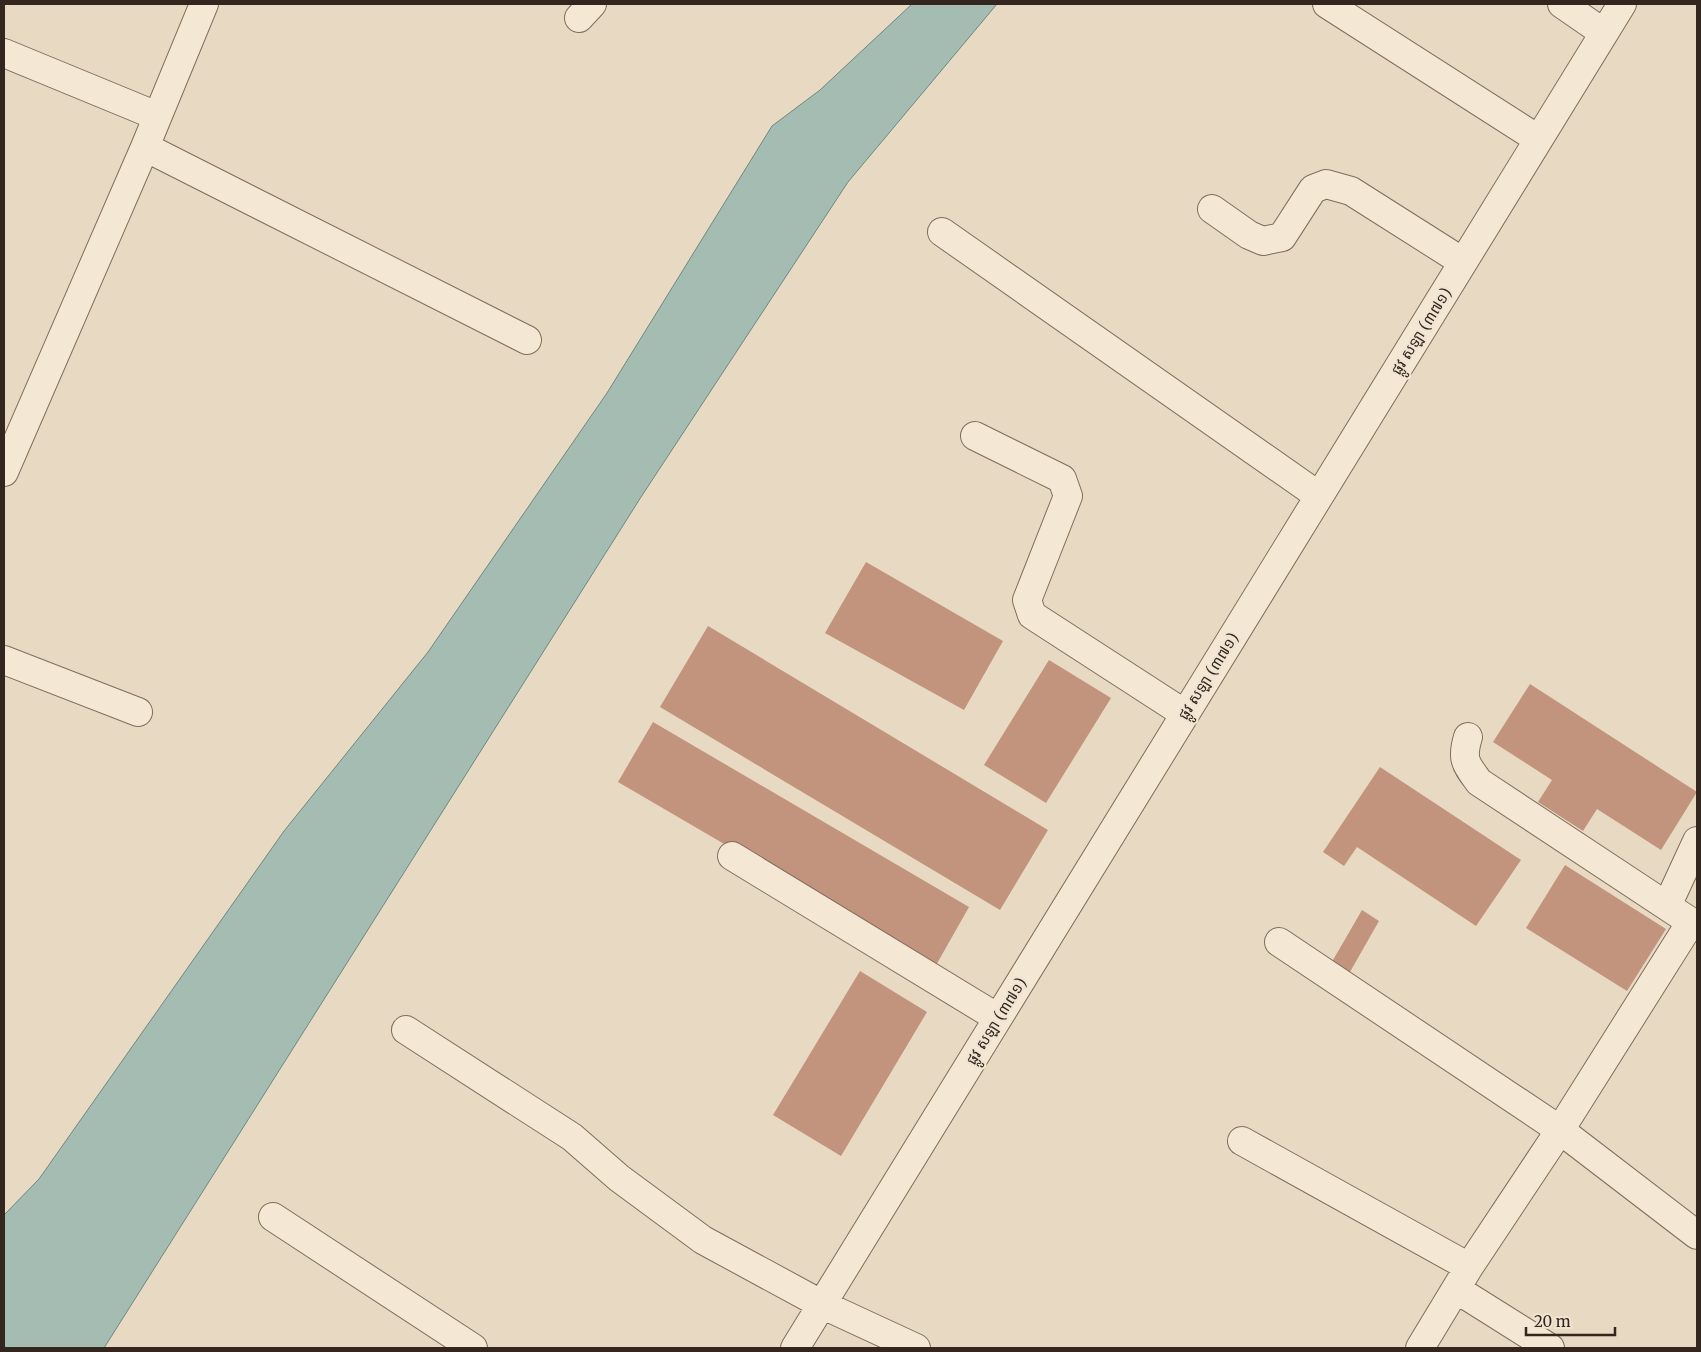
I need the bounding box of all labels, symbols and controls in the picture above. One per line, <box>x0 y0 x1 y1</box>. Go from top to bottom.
street label: ផ្លូវ សឡា (៣៧១) <box>1387 284 1459 381</box>
street label: ផ្លូវ សឡា (៣៧១) <box>1174 629 1246 726</box>
street label: ផ្លូវ សឡា (៣៧១) <box>962 974 1034 1071</box>
scale bar <box>1526 1304 1615 1336</box>
text: 20 m <box>1534 1312 1571 1331</box>

